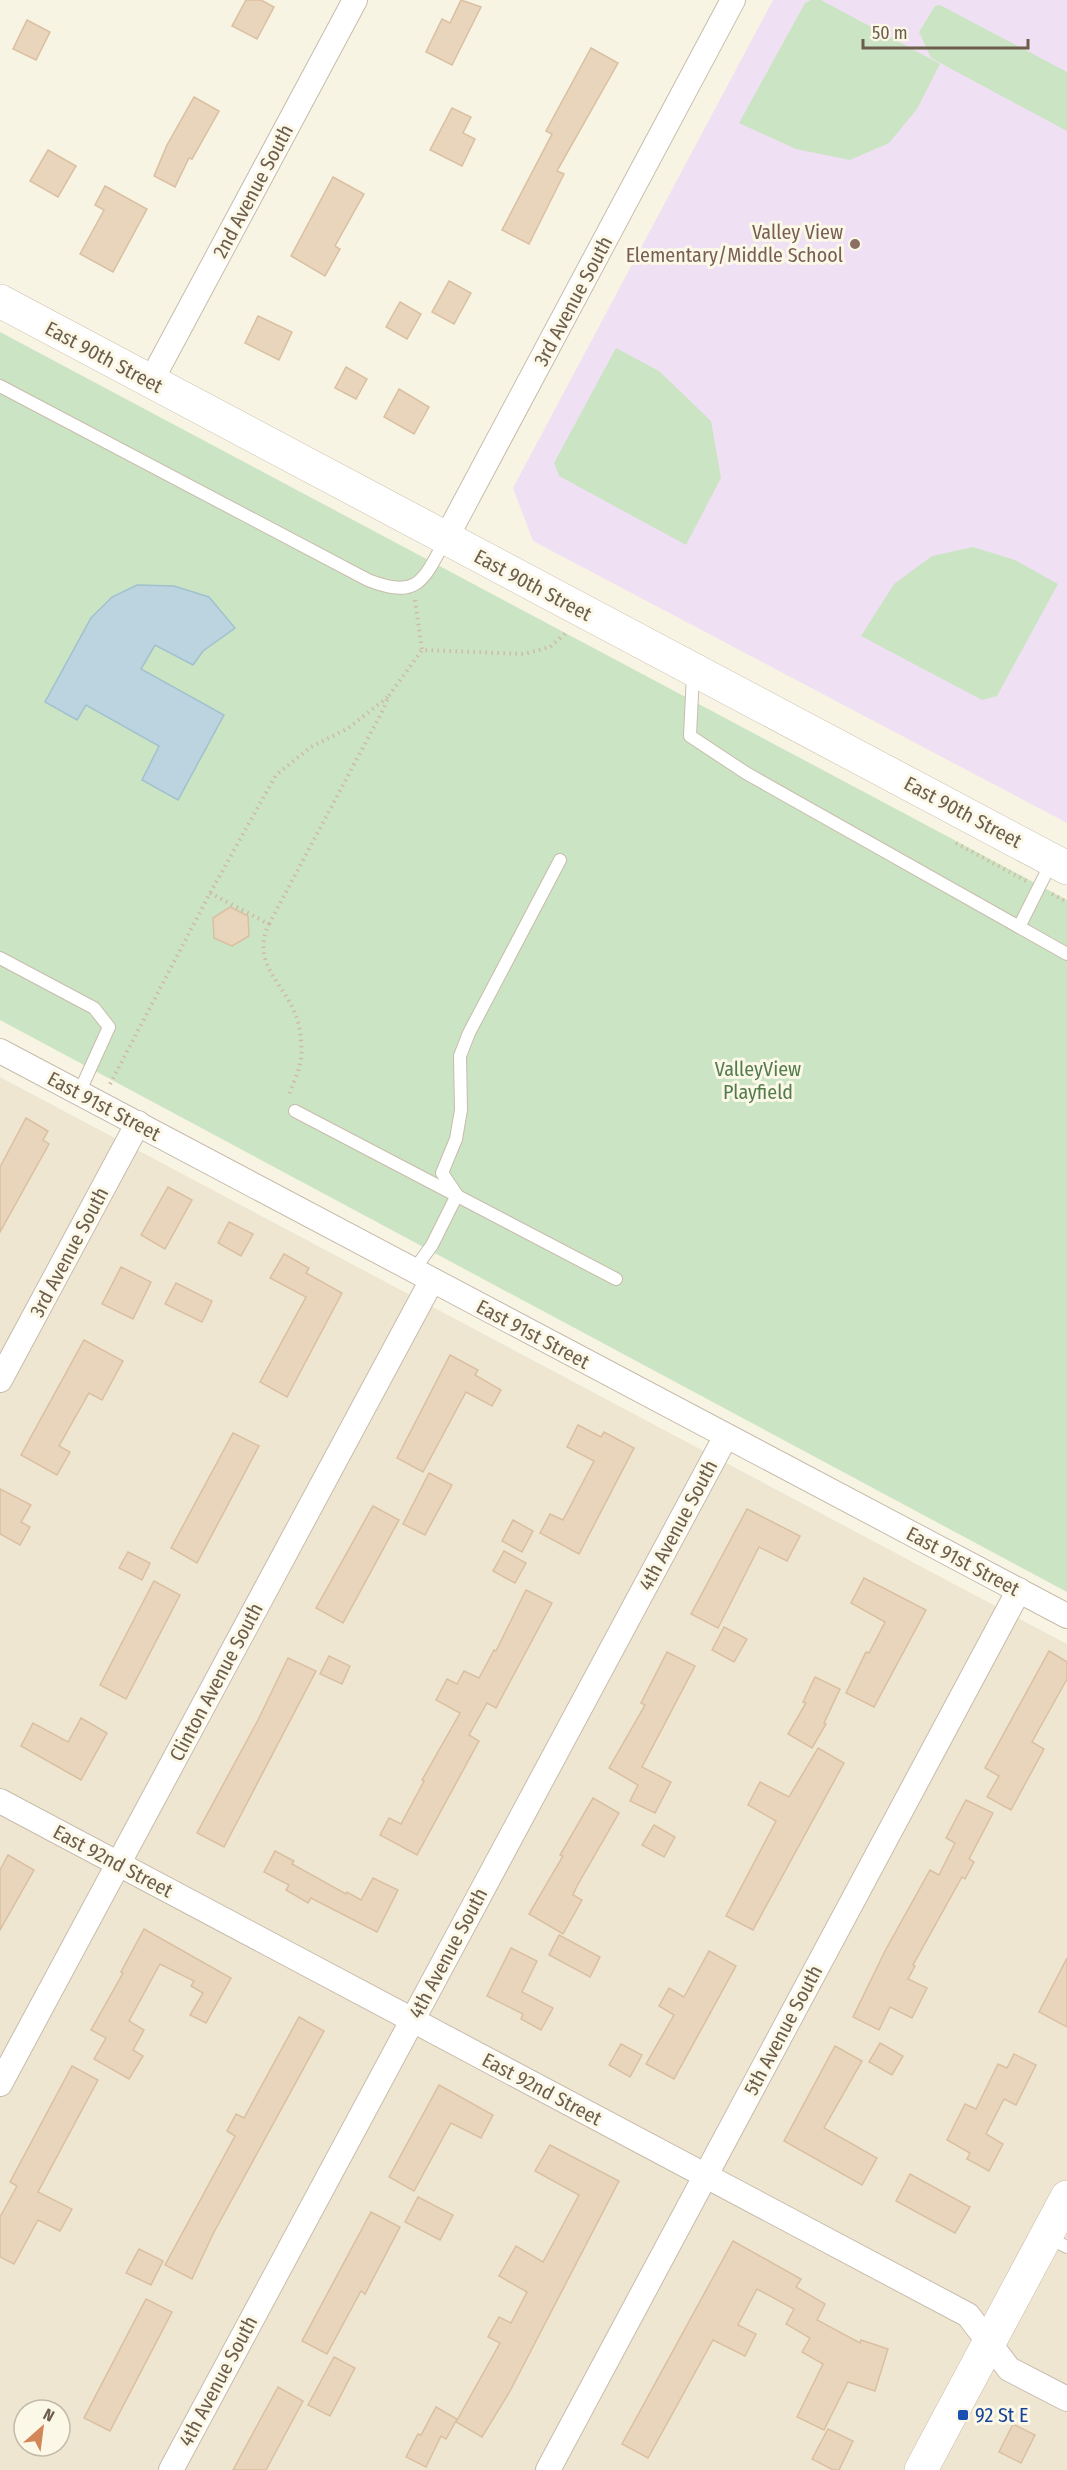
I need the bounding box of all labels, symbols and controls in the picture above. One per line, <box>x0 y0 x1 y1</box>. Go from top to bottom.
scale bar <box>863 12 1028 50</box>
text: 50 m <box>872 22 908 44</box>
street label: 2nd Avenue South <box>208 120 298 262</box>
place label: Valley View Elementary/Middle School <box>626 220 843 267</box>
street label: 3rd Avenue South <box>529 232 617 370</box>
marker: Valley View Elementary/Middle School <box>848 237 862 251</box>
street label: East 90th Street <box>41 316 167 398</box>
street label: East 90th Street <box>470 544 596 626</box>
street label: East 90th Street <box>900 771 1026 853</box>
park label: ValleyView Playfield <box>715 1057 801 1104</box>
street label: East 91st Street <box>43 1066 165 1146</box>
street label: 3rd Avenue South <box>25 1183 113 1321</box>
street label: East 91st Street <box>472 1294 594 1374</box>
street label: 4th Avenue South <box>634 1456 722 1594</box>
street label: East 91st Street <box>902 1521 1024 1601</box>
street label: Clinton Avenue South <box>164 1599 268 1765</box>
street label: East 92nd Street <box>49 1819 177 1903</box>
street label: 4th Avenue South <box>404 1884 492 2022</box>
street label: 5th Avenue South <box>739 1961 827 2099</box>
street label: East 92nd Street <box>478 2047 606 2131</box>
street label: 4th Avenue South <box>174 2312 262 2450</box>
north arrow <box>12 2398 72 2458</box>
place label: 92 St E <box>975 2403 1028 2427</box>
text: N <box>40 2405 58 2426</box>
marker: 92 St E <box>956 2408 970 2422</box>

